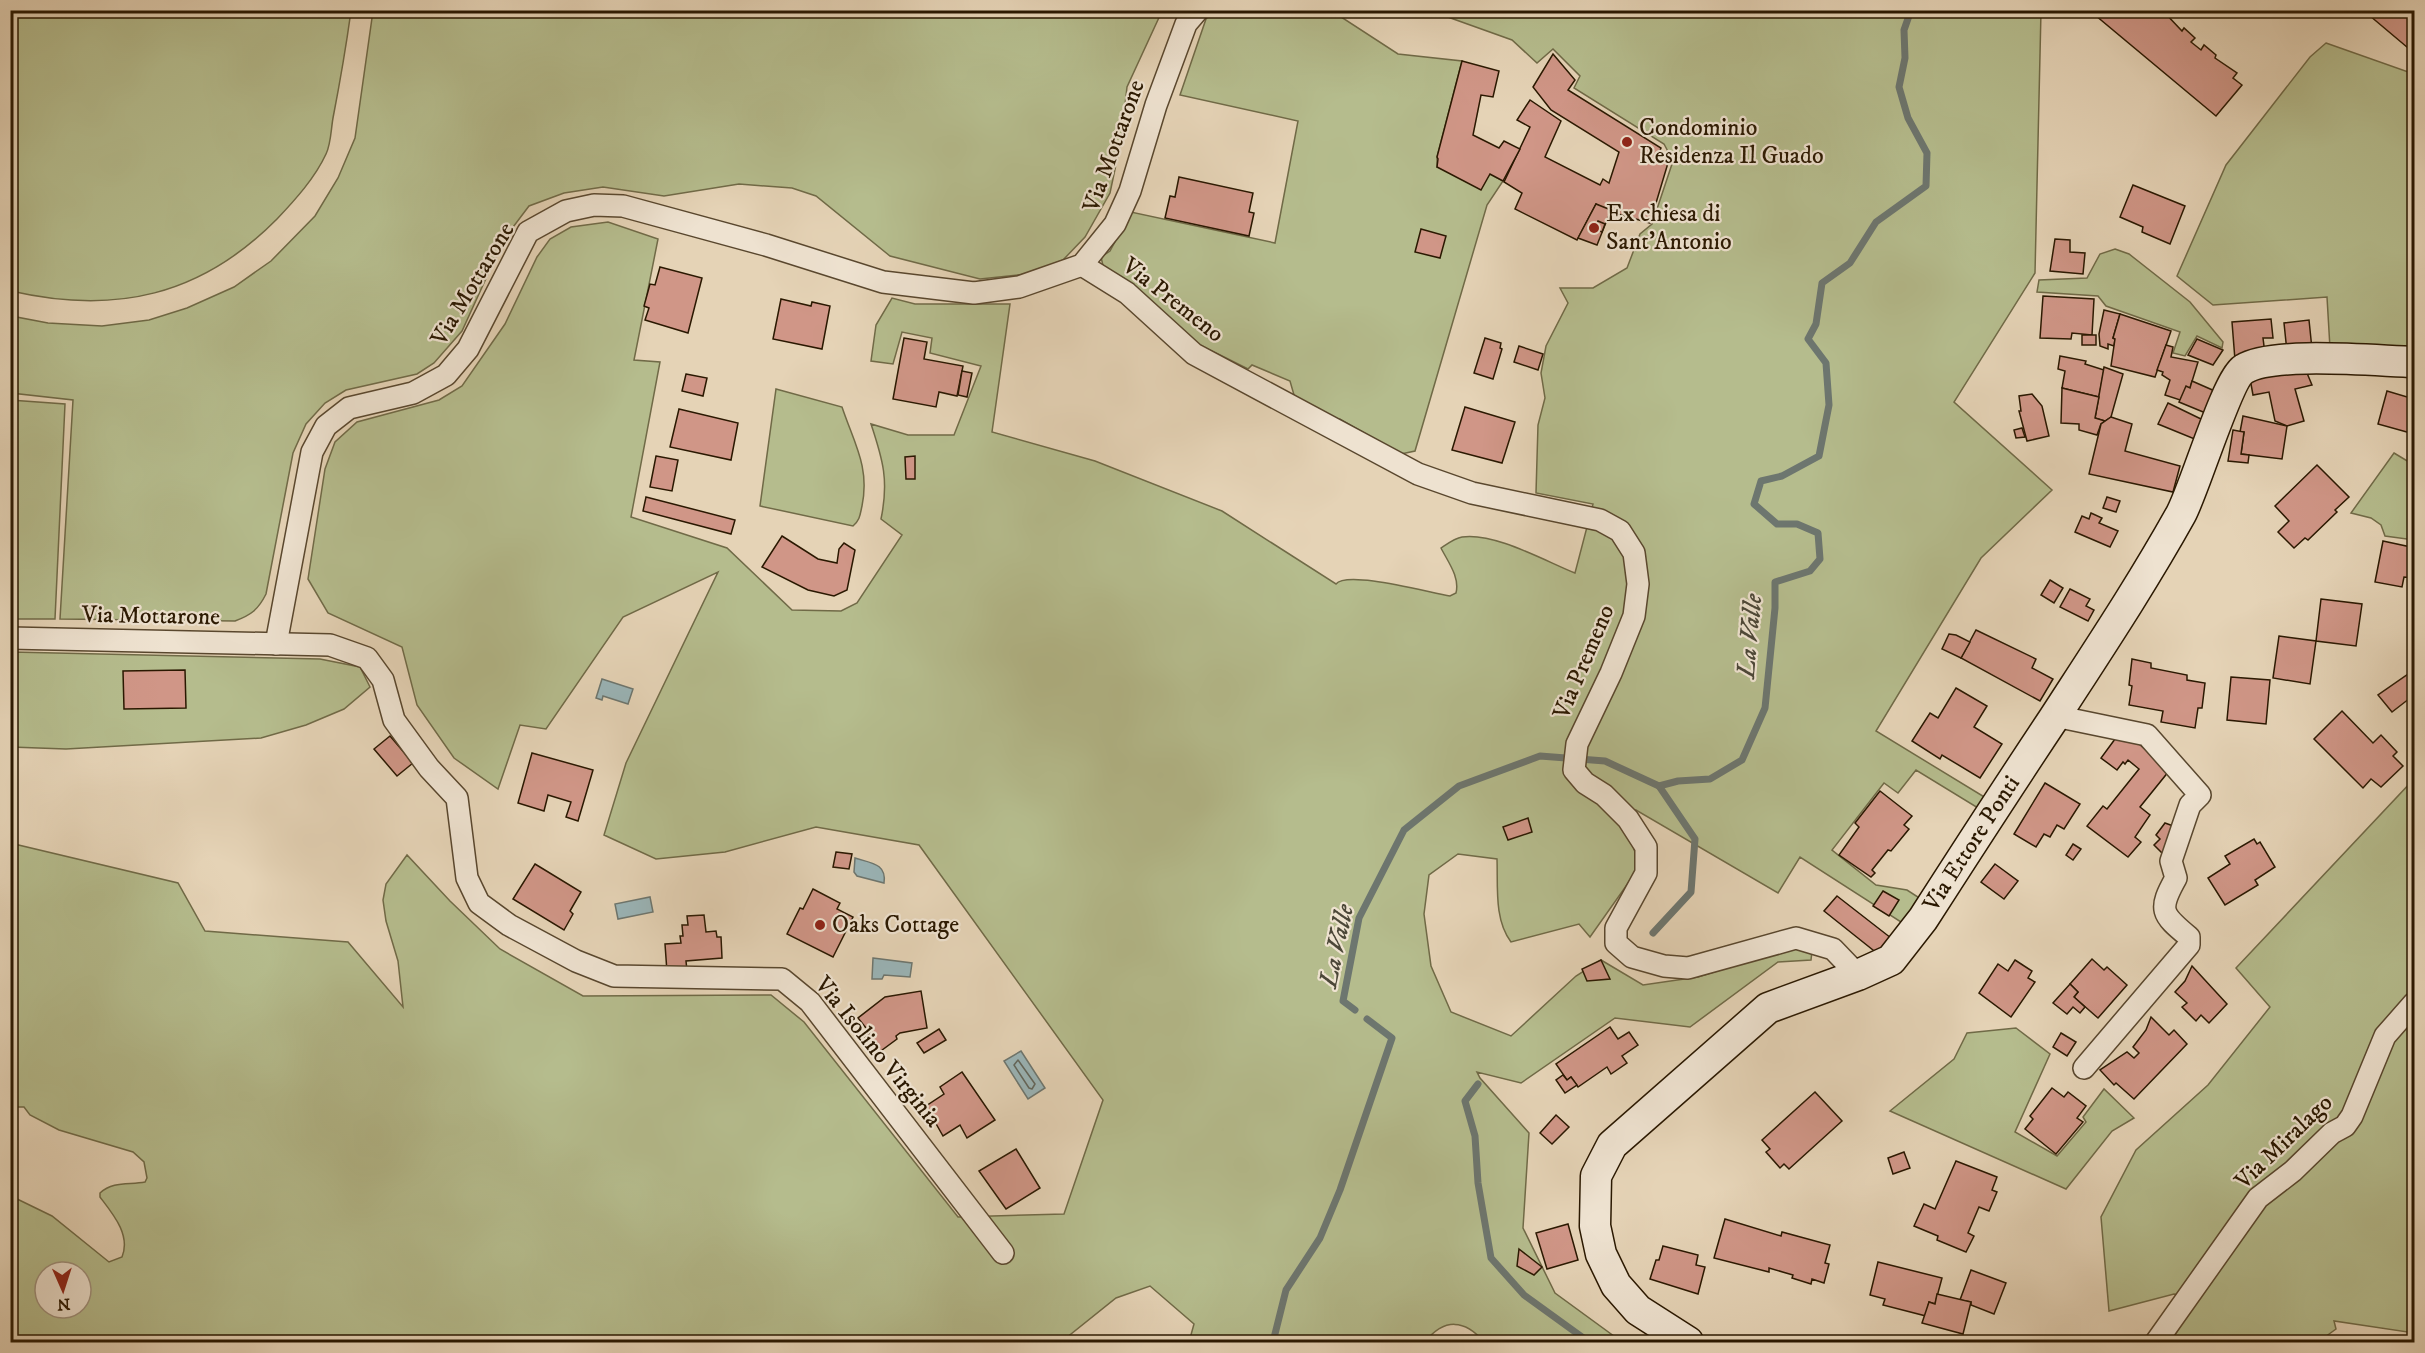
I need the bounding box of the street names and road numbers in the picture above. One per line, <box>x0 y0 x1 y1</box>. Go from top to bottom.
street label: Via Mottarone <box>1076 76 1152 217</box>
street label: Via Mottarone <box>424 217 522 352</box>
street label: Via Premeno <box>1115 250 1230 349</box>
street label: Via Mottarone <box>81 600 220 632</box>
street label: Via Premeno <box>1546 600 1622 725</box>
street label: Via Ettore Ponti <box>1916 770 2027 918</box>
street label: Via Isolino Virginia <box>807 970 949 1134</box>
street label: Via Miralago <box>2228 1088 2339 1197</box>

